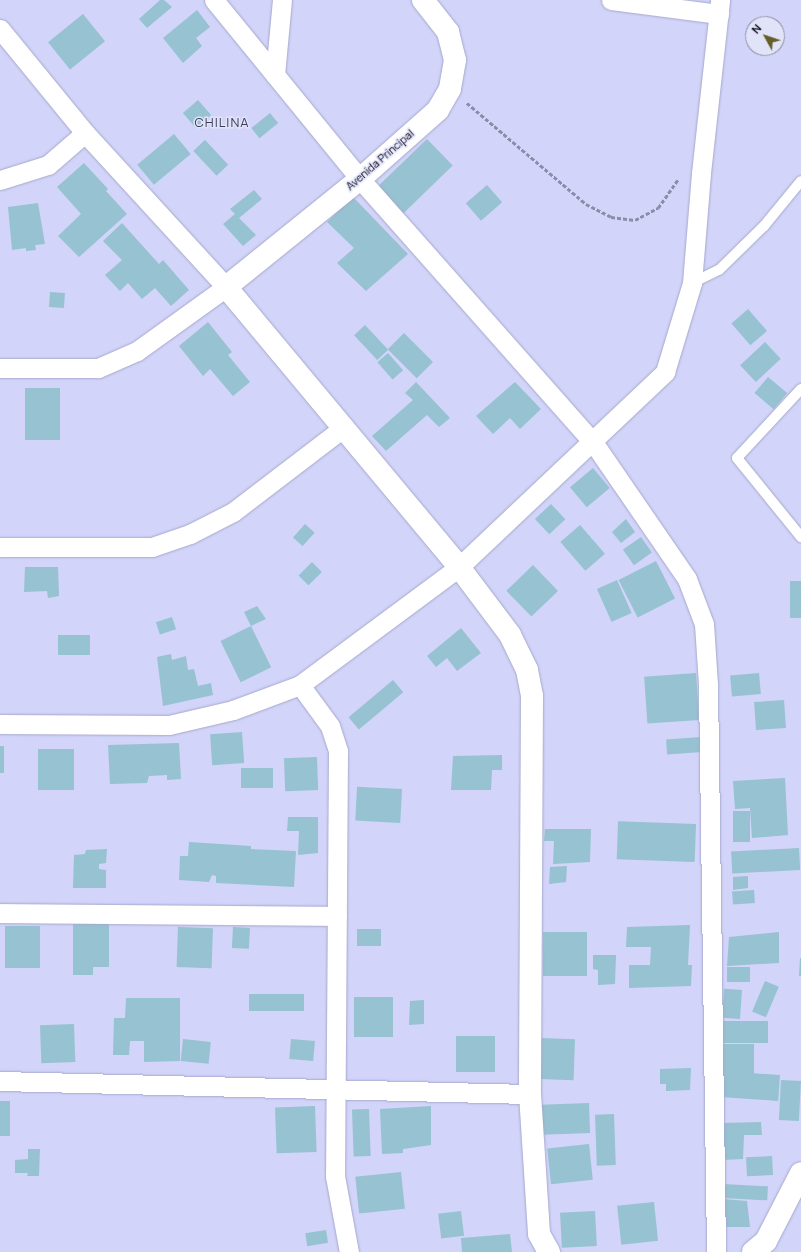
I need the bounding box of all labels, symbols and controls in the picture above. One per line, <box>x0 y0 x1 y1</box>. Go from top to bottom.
north arrow <box>745 16 785 56</box>
text: N <box>748 21 764 36</box>
district label: CHILINA <box>194 114 250 130</box>
street label: Avenida Principal <box>343 127 417 193</box>

